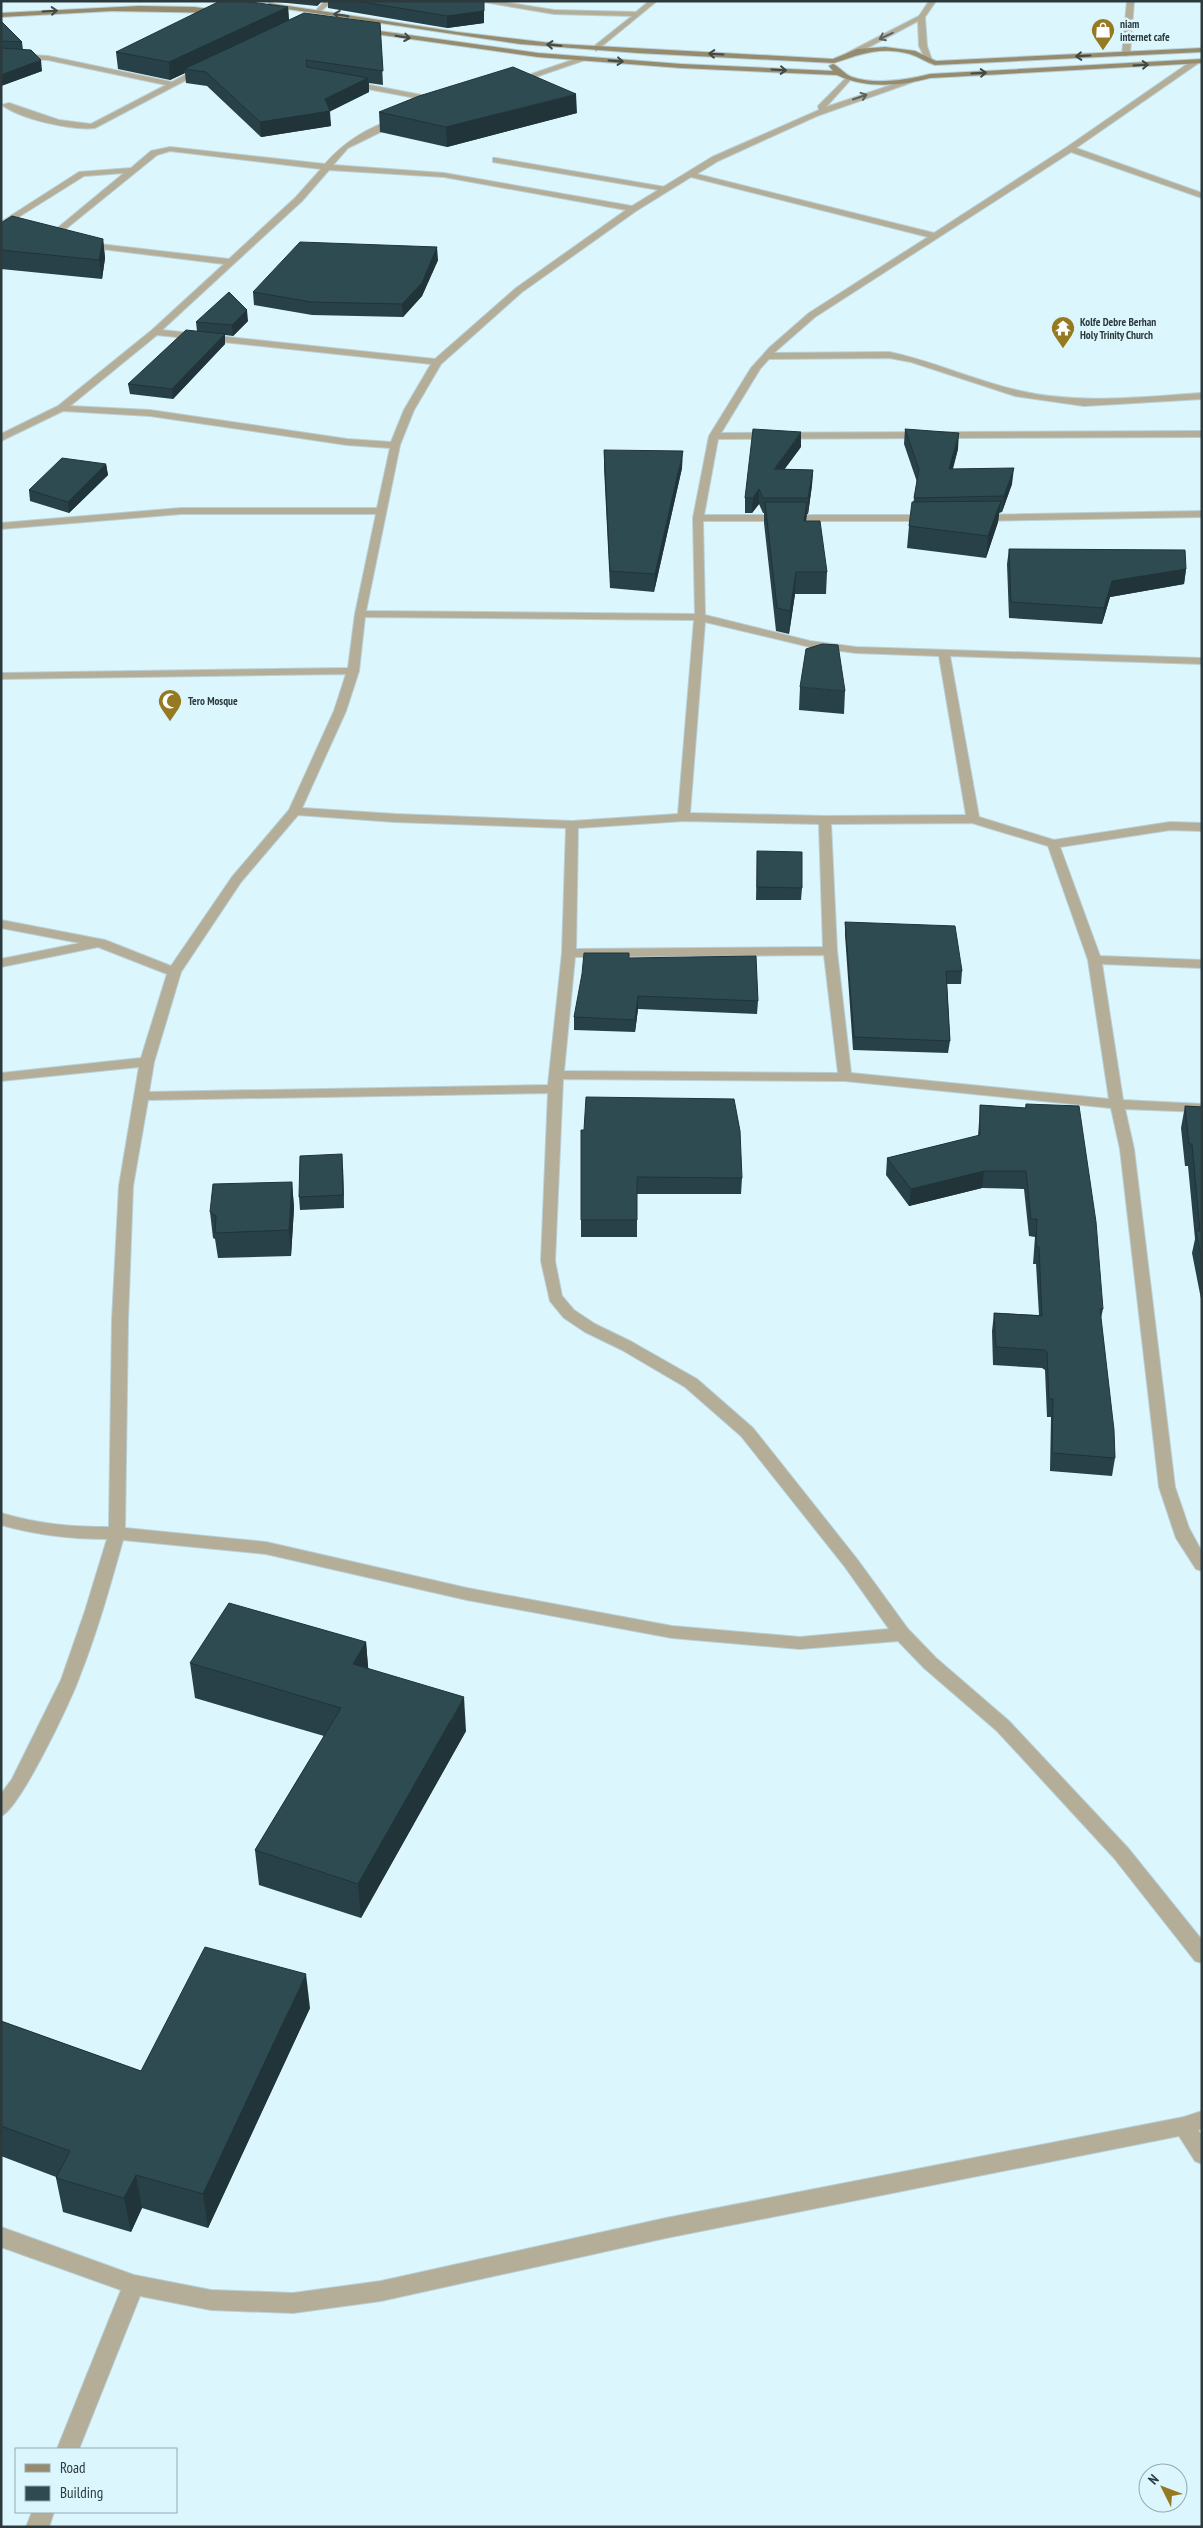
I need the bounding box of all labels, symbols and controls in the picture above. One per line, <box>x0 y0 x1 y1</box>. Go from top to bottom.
one-way arrow <box>42 7 58 16</box>
one-way arrow <box>333 9 349 19</box>
shop icon: niam internet cafe <box>1090 17 1116 51</box>
place label: niam internet cafe <box>1120 17 1170 44</box>
one-way arrow <box>879 31 894 41</box>
one-way arrow <box>394 32 410 42</box>
one-way arrow <box>546 41 562 50</box>
one-way arrow <box>708 50 724 59</box>
one-way arrow <box>1075 51 1091 60</box>
one-way arrow <box>608 57 624 66</box>
one-way arrow <box>1133 60 1149 69</box>
one-way arrow <box>770 65 786 75</box>
one-way arrow <box>971 69 987 78</box>
one-way arrow <box>852 92 868 102</box>
temple icon: Kolfe Debre Berhan Holy Trinity Church <box>1050 315 1076 349</box>
place label: Kolfe Debre Berhan Holy Trinity Church <box>1080 315 1156 342</box>
mosque icon: Tero Mosque <box>157 688 183 722</box>
place label: Tero Mosque <box>188 694 238 708</box>
legend <box>15 2448 178 2513</box>
text: Road <box>60 2458 86 2477</box>
north arrow <box>1138 2463 1188 2513</box>
text: N <box>1144 2470 1163 2488</box>
text: Building <box>60 2483 103 2502</box>

